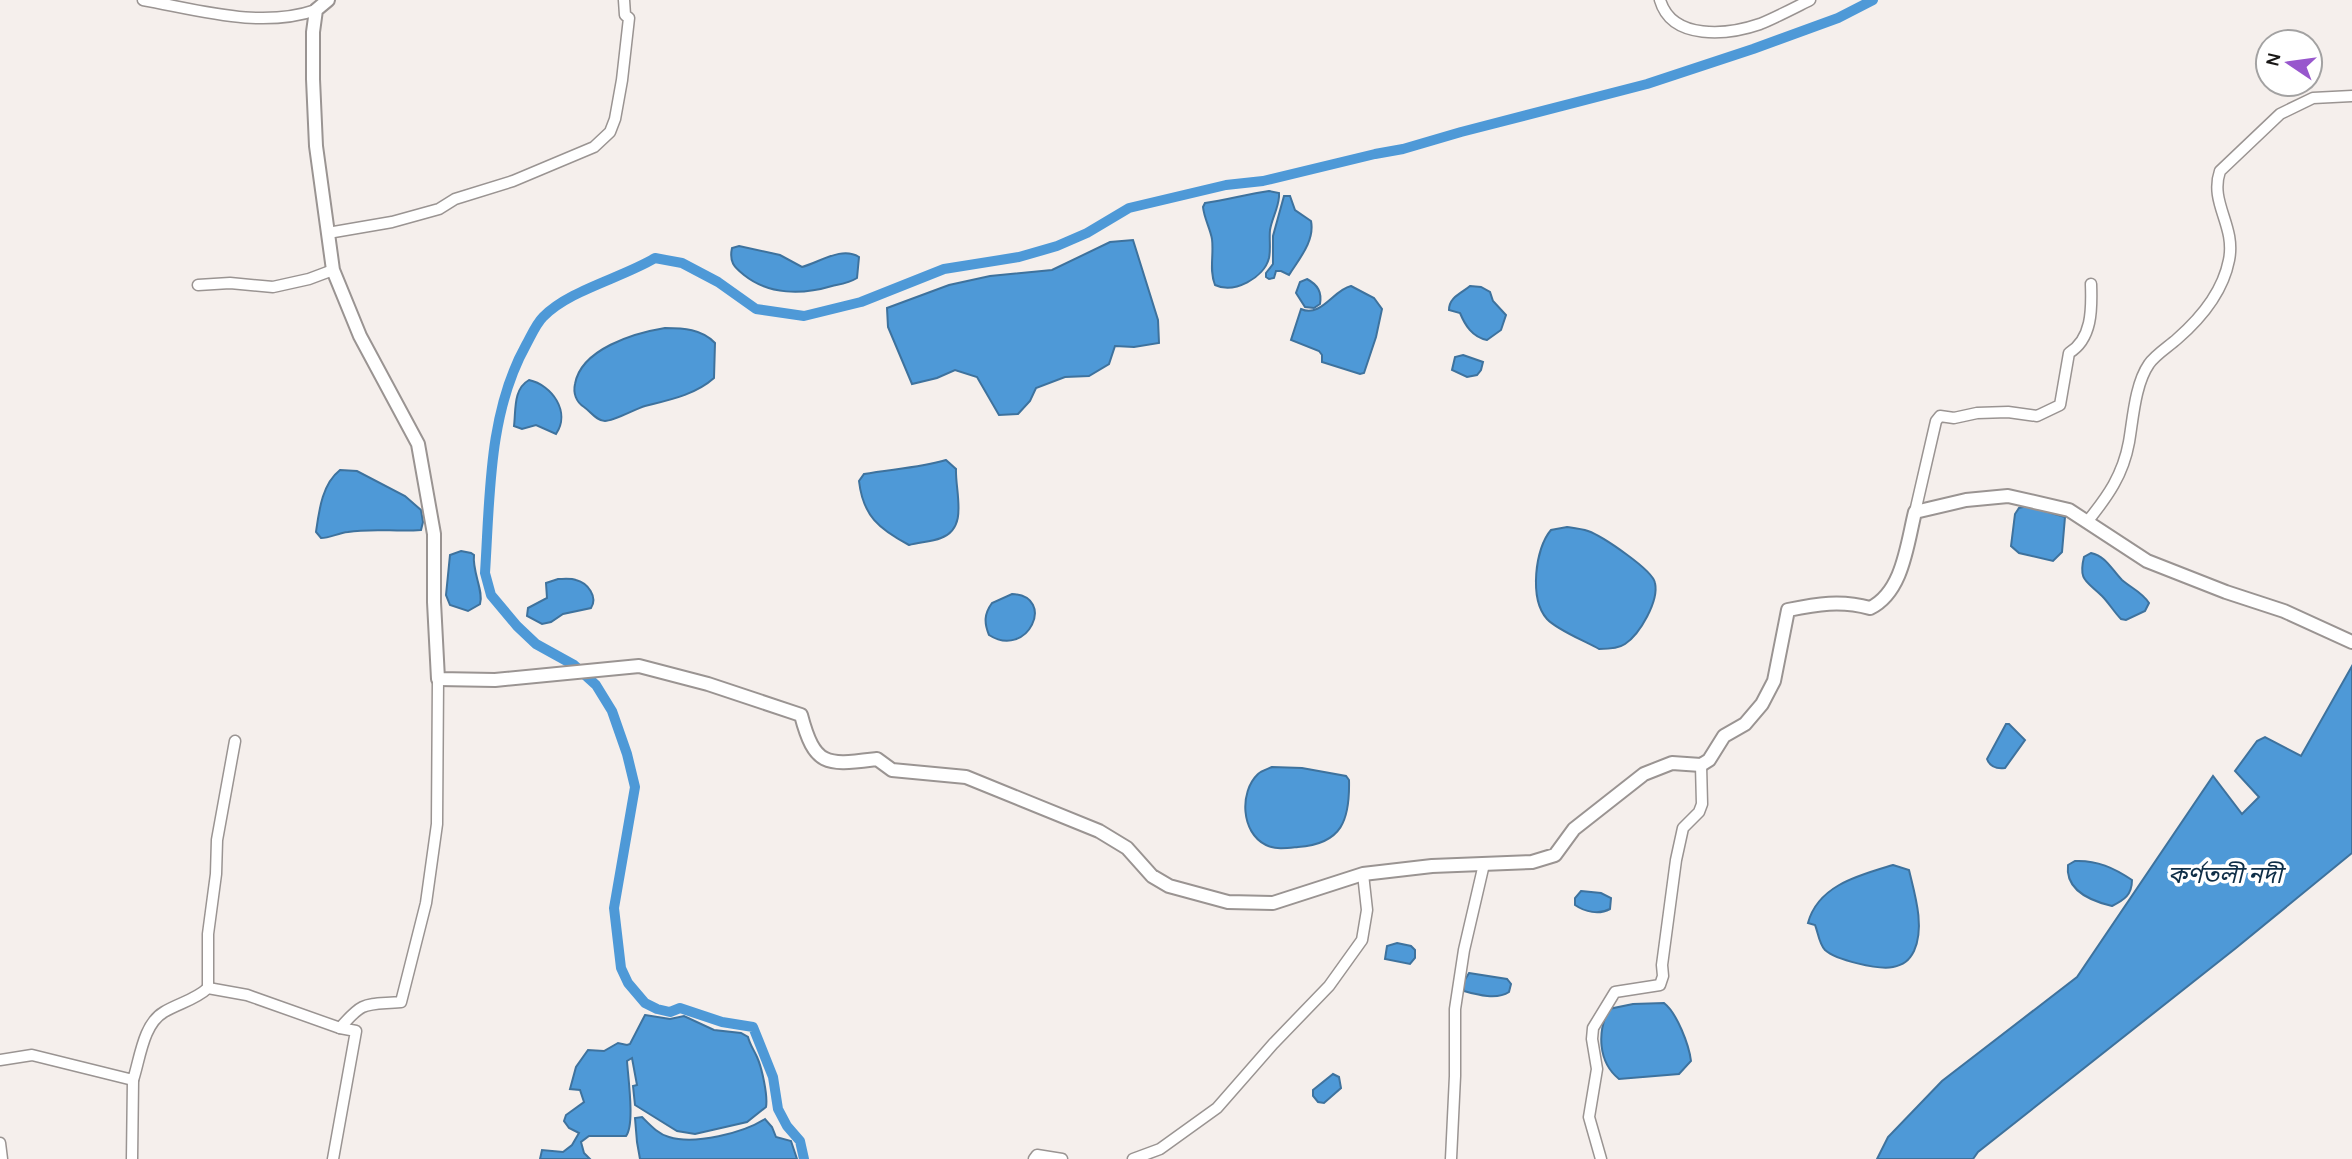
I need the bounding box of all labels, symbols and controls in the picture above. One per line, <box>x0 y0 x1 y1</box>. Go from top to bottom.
north arrow <box>2254 28 2324 98</box>
text: N <box>2261 50 2286 69</box>
water label: কর্ণতলী নদী <box>2168 860 2287 889</box>

